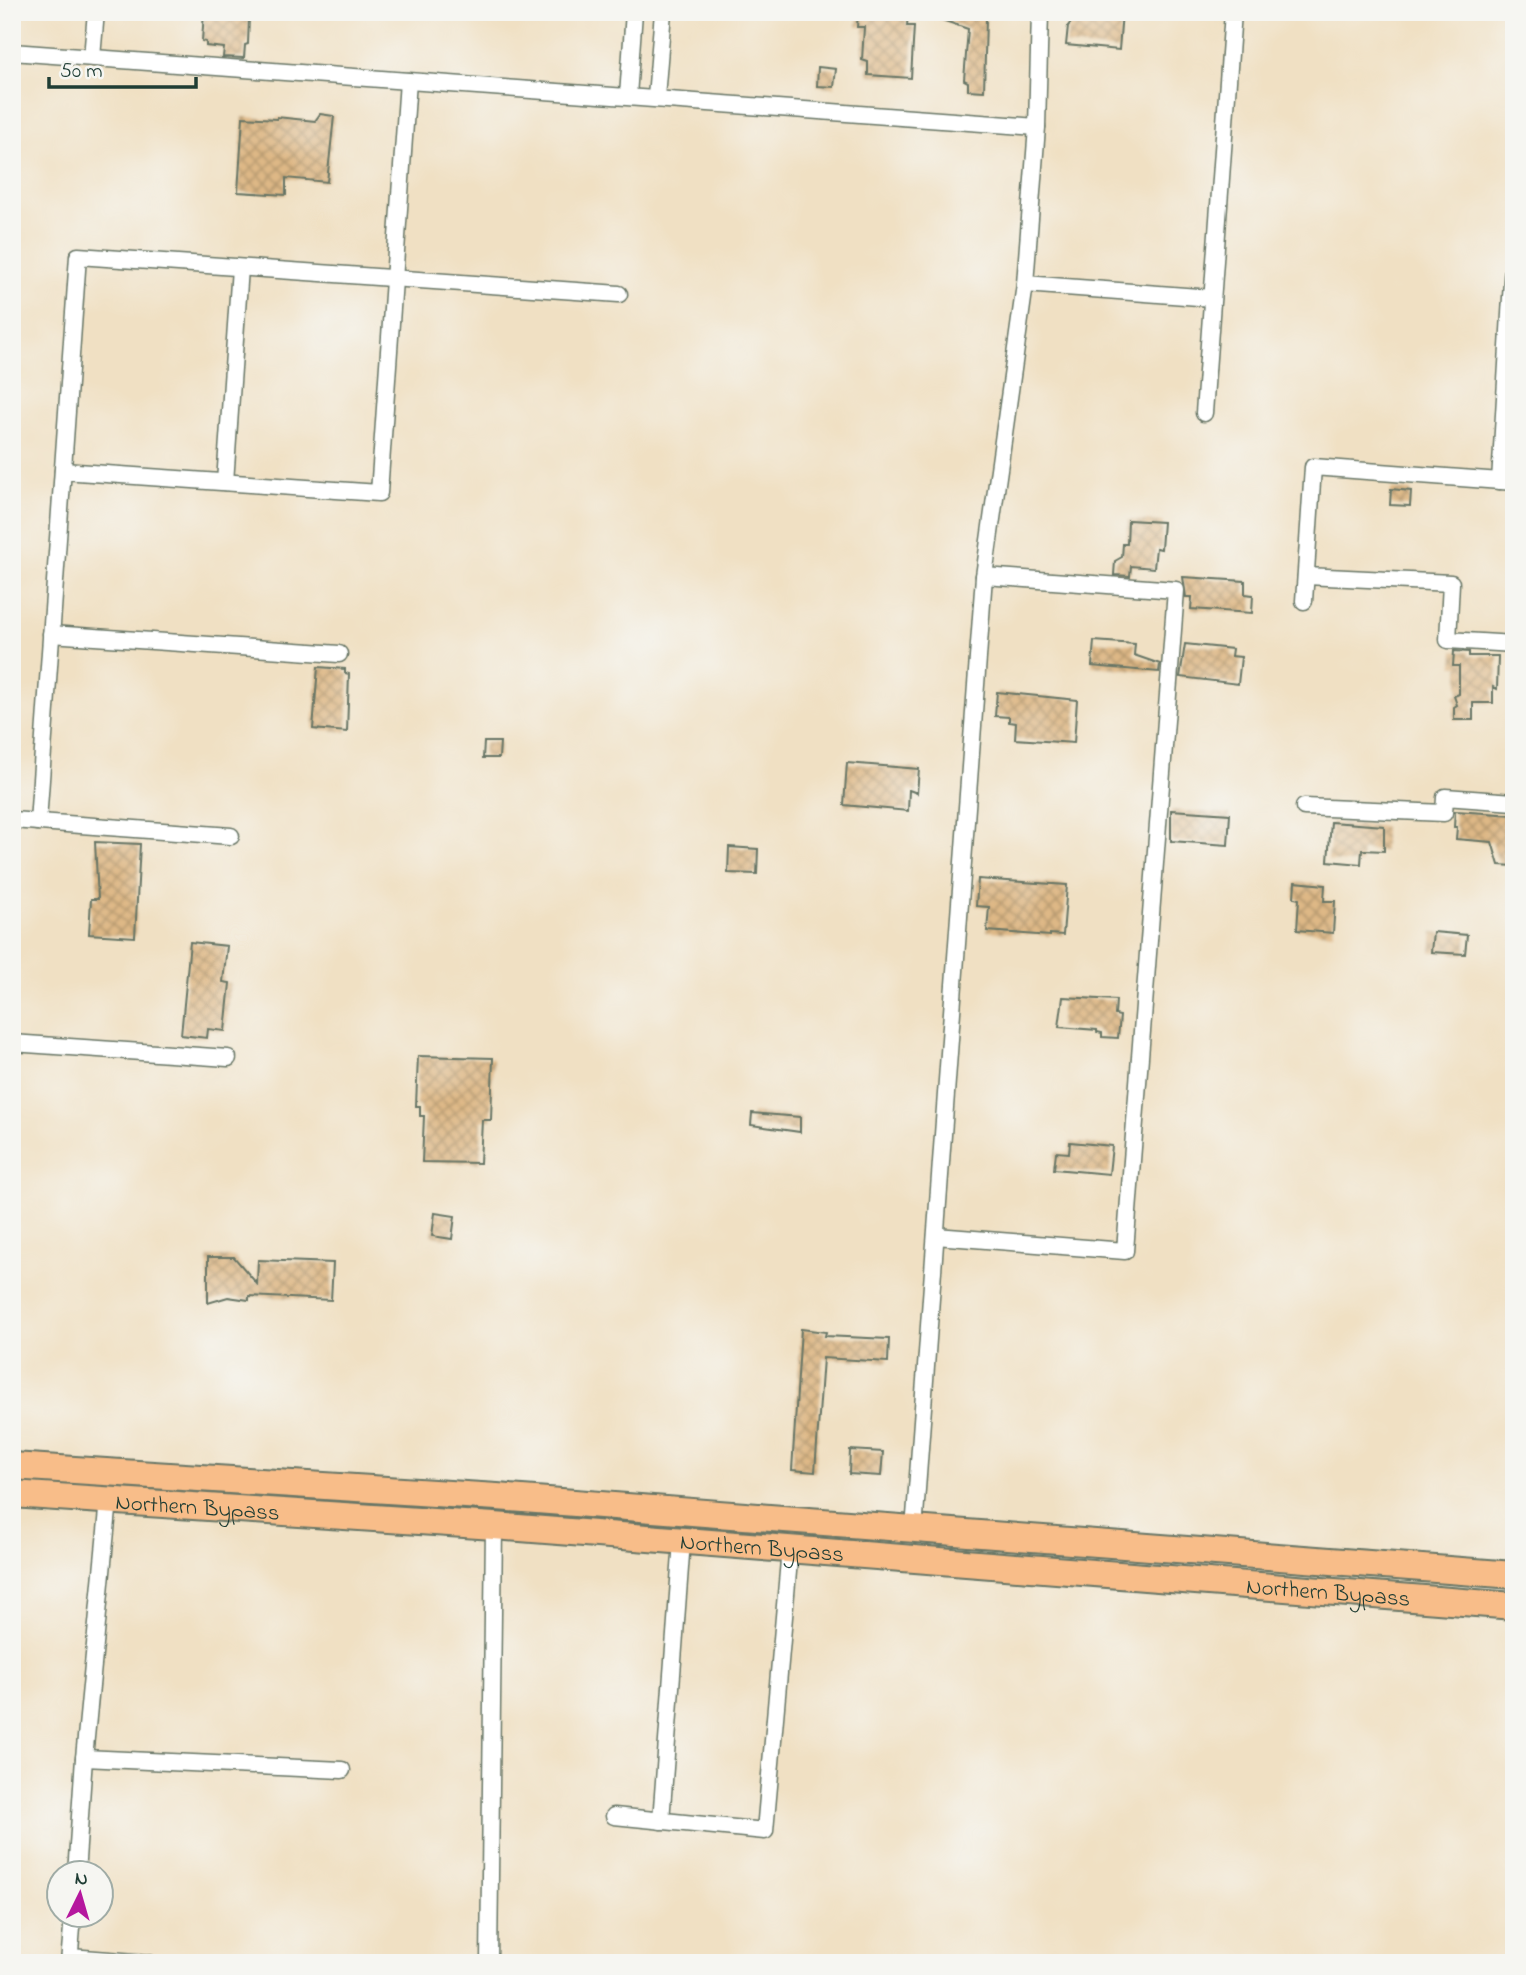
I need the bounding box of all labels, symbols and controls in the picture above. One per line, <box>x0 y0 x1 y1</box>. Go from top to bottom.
scale bar <box>49 46 196 90</box>
text: 50 m <box>60 57 103 87</box>
street label: Northern Bypass <box>114 1487 281 1531</box>
street label: Northern Bypass <box>679 1527 845 1572</box>
street label: Northern Bypass <box>1245 1571 1411 1617</box>
north arrow <box>46 1860 116 1930</box>
text: N <box>74 1866 89 1894</box>

